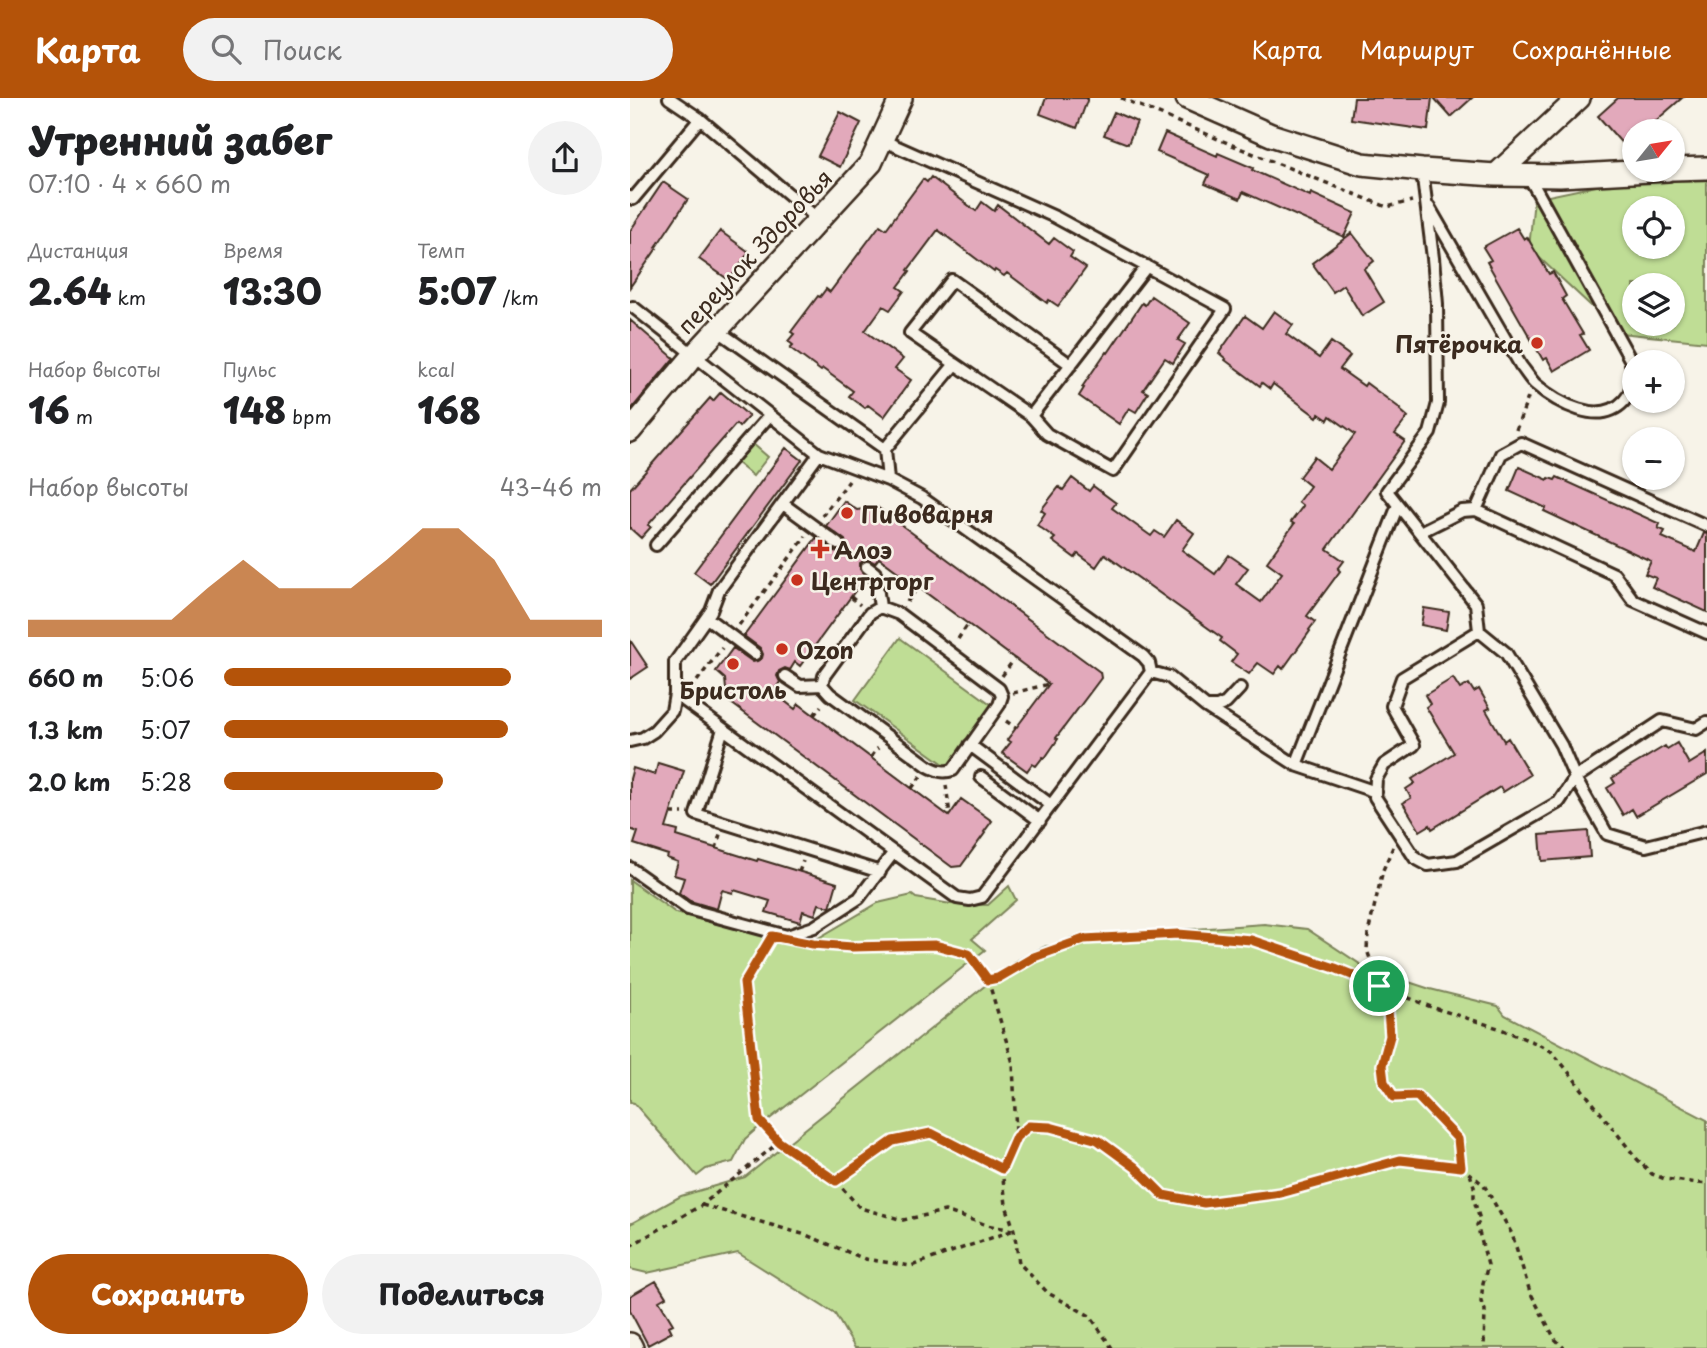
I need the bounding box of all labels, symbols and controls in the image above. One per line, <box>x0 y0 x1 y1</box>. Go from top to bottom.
search box <box>183 18 673 81</box>
text: Карта <box>35 24 141 74</box>
icon: search <box>207 30 245 68</box>
text: Поиск <box>263 30 342 69</box>
text: Карта <box>1251 31 1322 67</box>
text: Маршрут <box>1360 31 1474 67</box>
text: Сохранённые <box>1512 31 1672 67</box>
text: Утренний забег <box>28 111 332 168</box>
north arrow <box>1622 119 1685 182</box>
map controls <box>1622 119 1685 490</box>
button: share <box>528 121 602 195</box>
street label: переулок Здоровья <box>668 161 840 341</box>
text: 07:10 · 4 × 660 m <box>28 166 231 201</box>
button: locate <box>1622 196 1685 259</box>
text: Дистанция <box>28 236 129 264</box>
text: Время <box>223 236 283 264</box>
text: Темп <box>417 236 465 264</box>
text: 2.64 <box>28 264 111 317</box>
text: 13:30 <box>223 264 322 317</box>
text: 5:07 <box>417 264 496 317</box>
button: layers <box>1622 273 1685 336</box>
text: km <box>111 283 146 311</box>
text: /km <box>496 283 539 311</box>
place label: Пятёрочка <box>1395 326 1523 361</box>
marker: Пятёрочка <box>1529 335 1545 351</box>
button: + <box>1622 350 1685 413</box>
text: Набор высоты <box>28 355 161 383</box>
text: Пульс <box>223 355 276 383</box>
text: kcal <box>417 355 455 383</box>
text: 16 <box>28 383 70 436</box>
text: 148 <box>223 383 286 436</box>
text: 168 <box>417 383 481 436</box>
text: m <box>70 402 93 430</box>
text: bpm <box>286 402 332 430</box>
button: − <box>1622 427 1685 490</box>
text: Набор высоты <box>28 469 189 504</box>
text: 43–46 m <box>500 469 602 504</box>
place label: Пивоварня <box>861 496 994 531</box>
marker: Пивоварня <box>839 505 855 521</box>
place label: Алоэ <box>834 532 892 567</box>
marker: Алоэ <box>812 541 828 557</box>
place label: Центрторг <box>811 563 934 598</box>
marker: Центрторг <box>789 572 805 588</box>
place label: Ozon <box>796 632 854 667</box>
marker: Ozon <box>774 641 790 657</box>
marker: Бристоль <box>725 656 741 672</box>
text: 660 m <box>28 660 104 695</box>
text: 5:06 <box>140 660 194 695</box>
place label: Бристоль <box>679 672 787 707</box>
text: 1.3 km <box>28 712 103 747</box>
text: 5:07 <box>140 712 191 747</box>
text: 2.0 km <box>28 764 110 799</box>
text: 5:28 <box>140 764 192 799</box>
pin <box>1349 956 1409 1016</box>
icon: arrive <box>1360 967 1398 1005</box>
button: Сохранить <box>28 1254 308 1334</box>
button: Поделиться <box>322 1254 602 1334</box>

